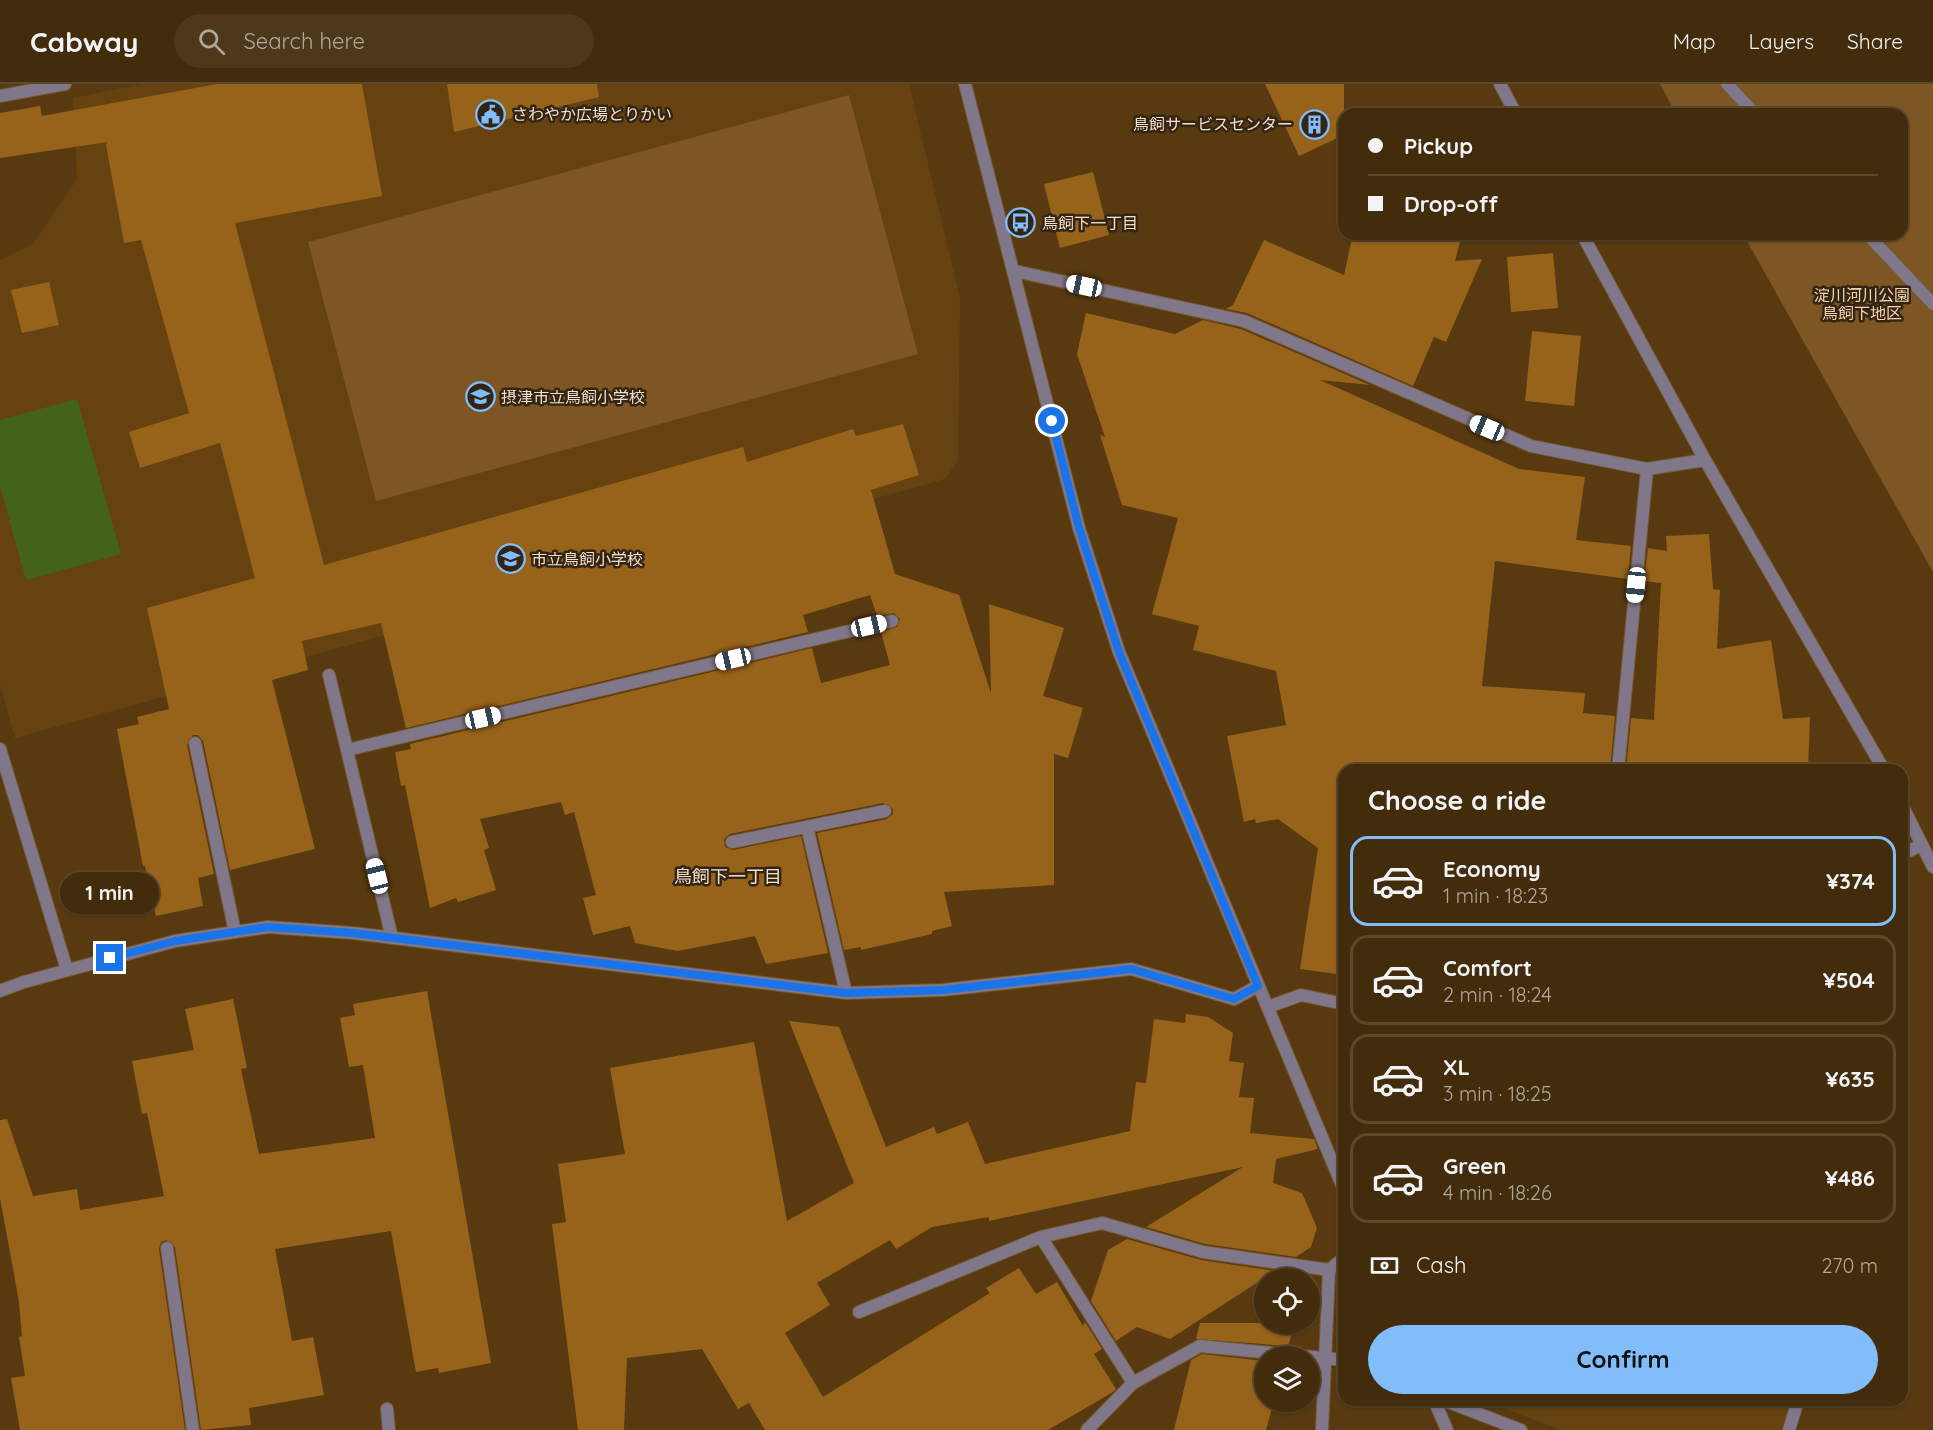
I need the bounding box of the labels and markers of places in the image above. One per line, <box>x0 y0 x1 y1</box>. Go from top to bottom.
public building icon: さわやか広場とりかい <box>475 98 507 130</box>
place label: さわやか広場とりかい <box>512 104 672 124</box>
building icon: 鳥飼サービスセンター <box>1298 108 1330 140</box>
place label: 鳥飼サービスセンター <box>1133 114 1293 134</box>
bus stop icon: 鳥飼下一丁目 <box>1005 207 1037 239</box>
place label: 鳥飼下一丁目 <box>1042 213 1138 233</box>
school or university icon: 摂津市立鳥飼小学校 <box>464 381 496 413</box>
place label: 摂津市立鳥飼小学校 <box>501 387 645 407</box>
school or university icon: 市立鳥飼小学校 <box>494 543 526 575</box>
place label: 市立鳥飼小学校 <box>531 549 643 569</box>

